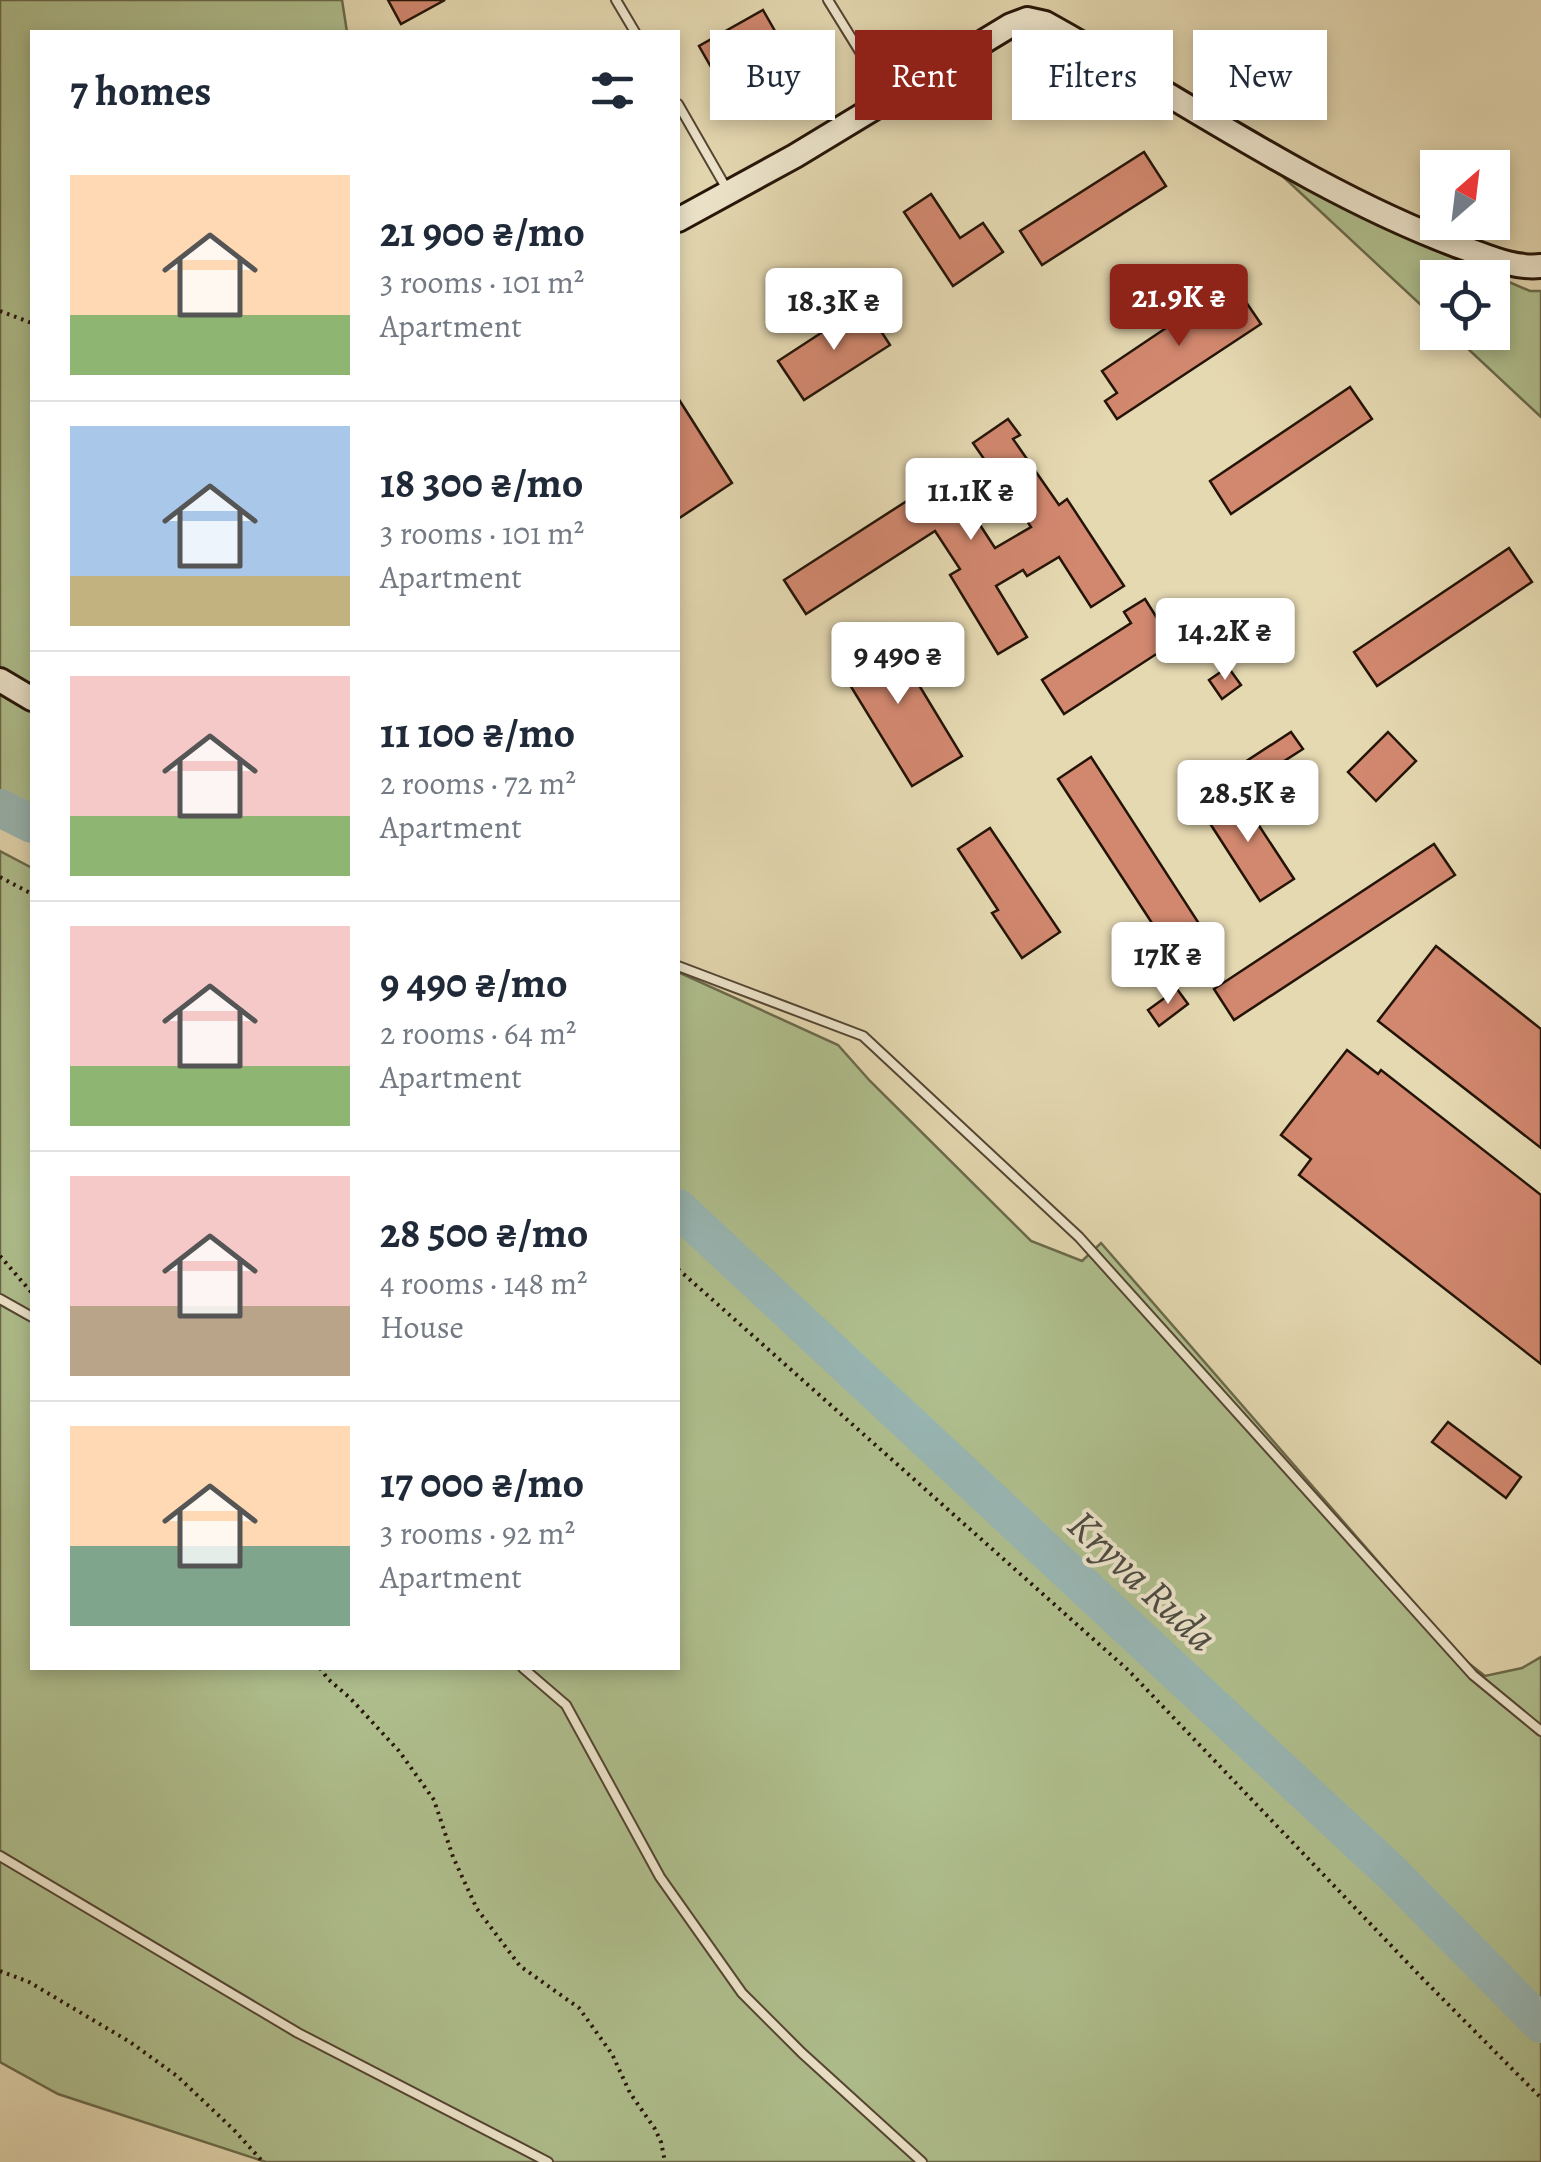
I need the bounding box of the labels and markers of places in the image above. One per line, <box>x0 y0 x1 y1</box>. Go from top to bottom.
pin: 21.9K ₴ <box>1087 264 1271 349</box>
pin: 18.3K ₴ <box>742 268 926 353</box>
pin: 11.1K ₴ <box>879 458 1063 543</box>
pin: 14.2K ₴ <box>1133 598 1317 683</box>
pin: 9 490 ₴ <box>806 622 990 707</box>
pin: 28.5K ₴ <box>1156 760 1340 845</box>
pin: 17K ₴ <box>1098 922 1238 1007</box>

